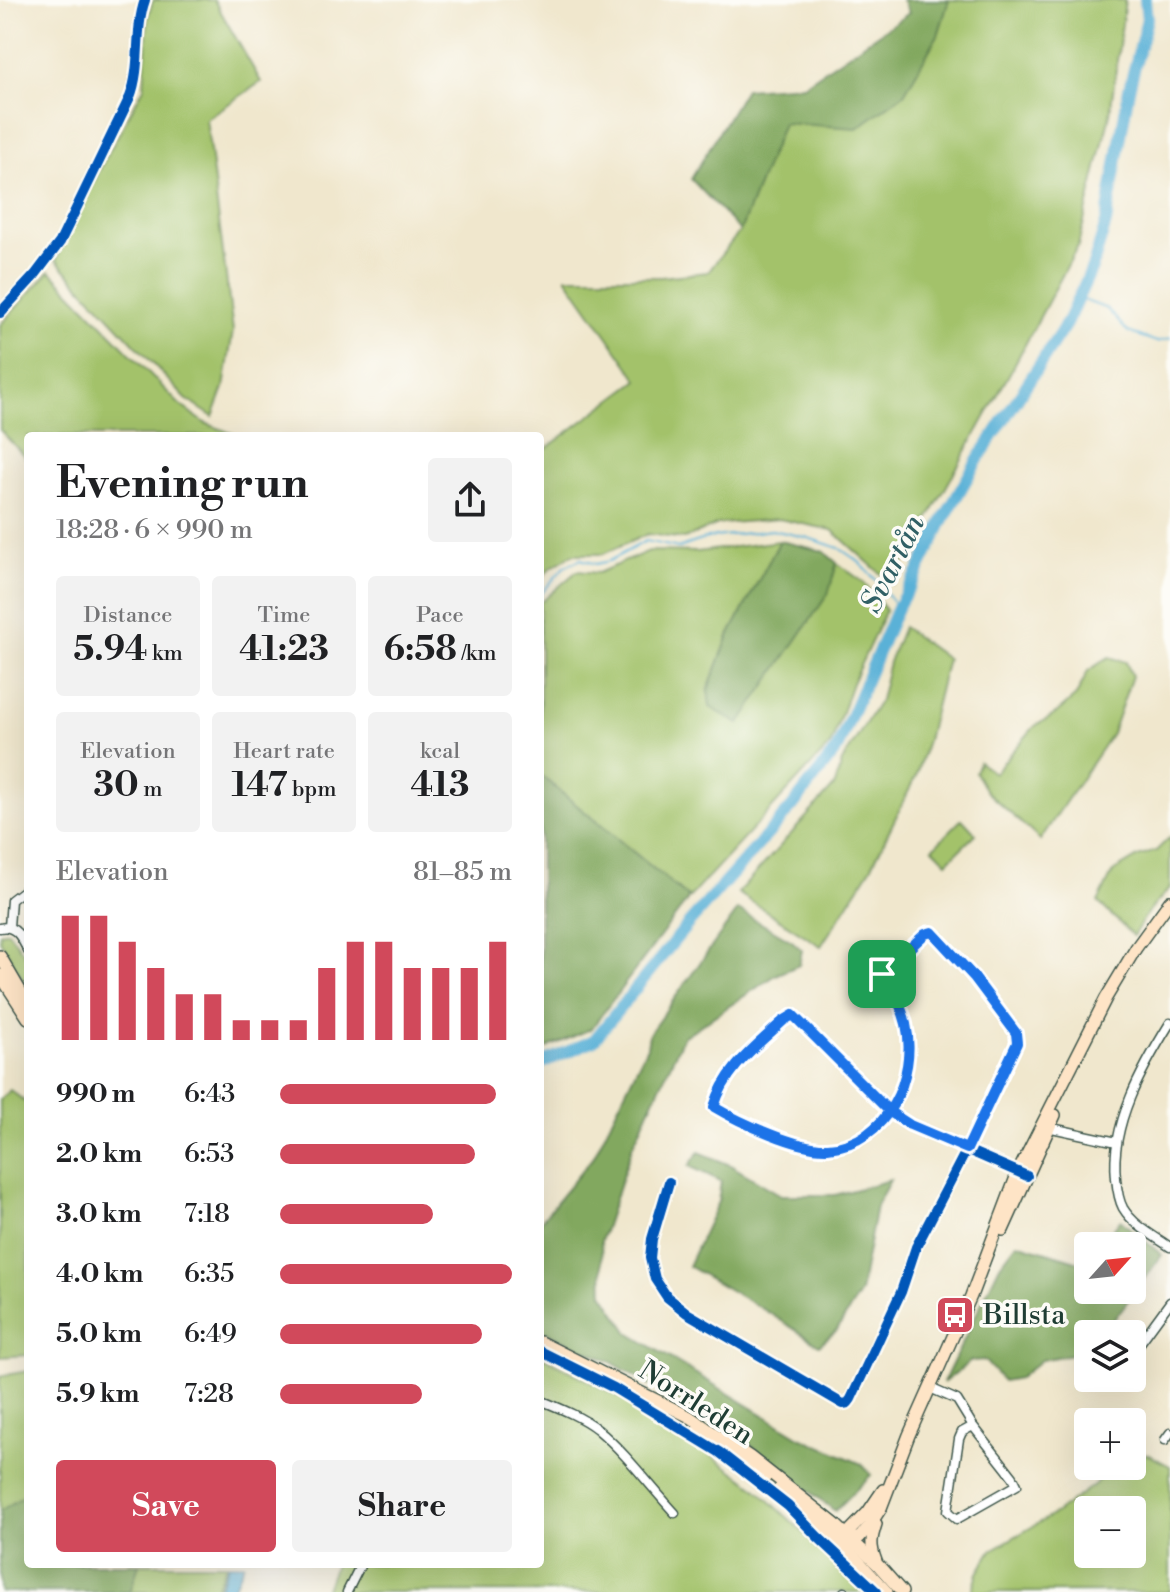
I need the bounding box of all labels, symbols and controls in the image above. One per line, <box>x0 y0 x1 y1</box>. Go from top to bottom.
text: Evening run <box>56 456 309 511</box>
button: share <box>428 458 512 542</box>
water label: Svartån <box>852 509 934 619</box>
text: 18:28 · 6 × 990 m <box>56 514 253 546</box>
text: Distance <box>84 602 172 629</box>
text: Time <box>258 602 310 629</box>
text: Pace <box>416 602 464 629</box>
text: 5.94 <box>73 629 147 671</box>
text: 41:23 <box>239 629 329 671</box>
text: 6:58 <box>384 629 457 671</box>
text: km <box>147 640 183 667</box>
text: /km <box>457 640 496 667</box>
text: Elevation <box>80 738 176 765</box>
text: Heart rate <box>233 738 335 765</box>
text: kcal <box>420 738 460 765</box>
text: 30 <box>94 765 139 807</box>
text: 147 <box>231 765 288 807</box>
text: 413 <box>410 765 470 807</box>
text: m <box>139 776 163 803</box>
text: bpm <box>288 776 337 803</box>
text: Elevation <box>56 856 169 888</box>
text: 81–85 m <box>413 856 512 888</box>
pin <box>848 940 916 1008</box>
icon: arrive <box>860 952 904 996</box>
text: 990 m <box>56 1078 135 1110</box>
text: 6:43 <box>184 1078 235 1110</box>
text: 2.0 km <box>56 1138 142 1170</box>
text: 6:53 <box>184 1138 234 1170</box>
text: 3.0 km <box>56 1198 142 1230</box>
text: 7:18 <box>184 1198 230 1230</box>
north arrow <box>1074 1232 1146 1304</box>
map controls <box>1074 1232 1146 1568</box>
text: 4.0 km <box>56 1258 143 1290</box>
text: 6:35 <box>184 1258 234 1290</box>
bus stop icon: Billsta <box>934 1294 976 1336</box>
place label: Billsta <box>982 1298 1066 1333</box>
text: 5.0 km <box>56 1318 142 1350</box>
text: 6:49 <box>184 1318 237 1350</box>
button: layers <box>1074 1320 1146 1392</box>
street label: Norrleden <box>632 1353 760 1453</box>
text: 5.9 km <box>56 1378 140 1410</box>
text: 7:28 <box>184 1378 234 1410</box>
button: + <box>1074 1408 1146 1480</box>
button: Save <box>56 1460 276 1552</box>
button: Share <box>292 1460 512 1552</box>
button: − <box>1074 1496 1146 1568</box>

